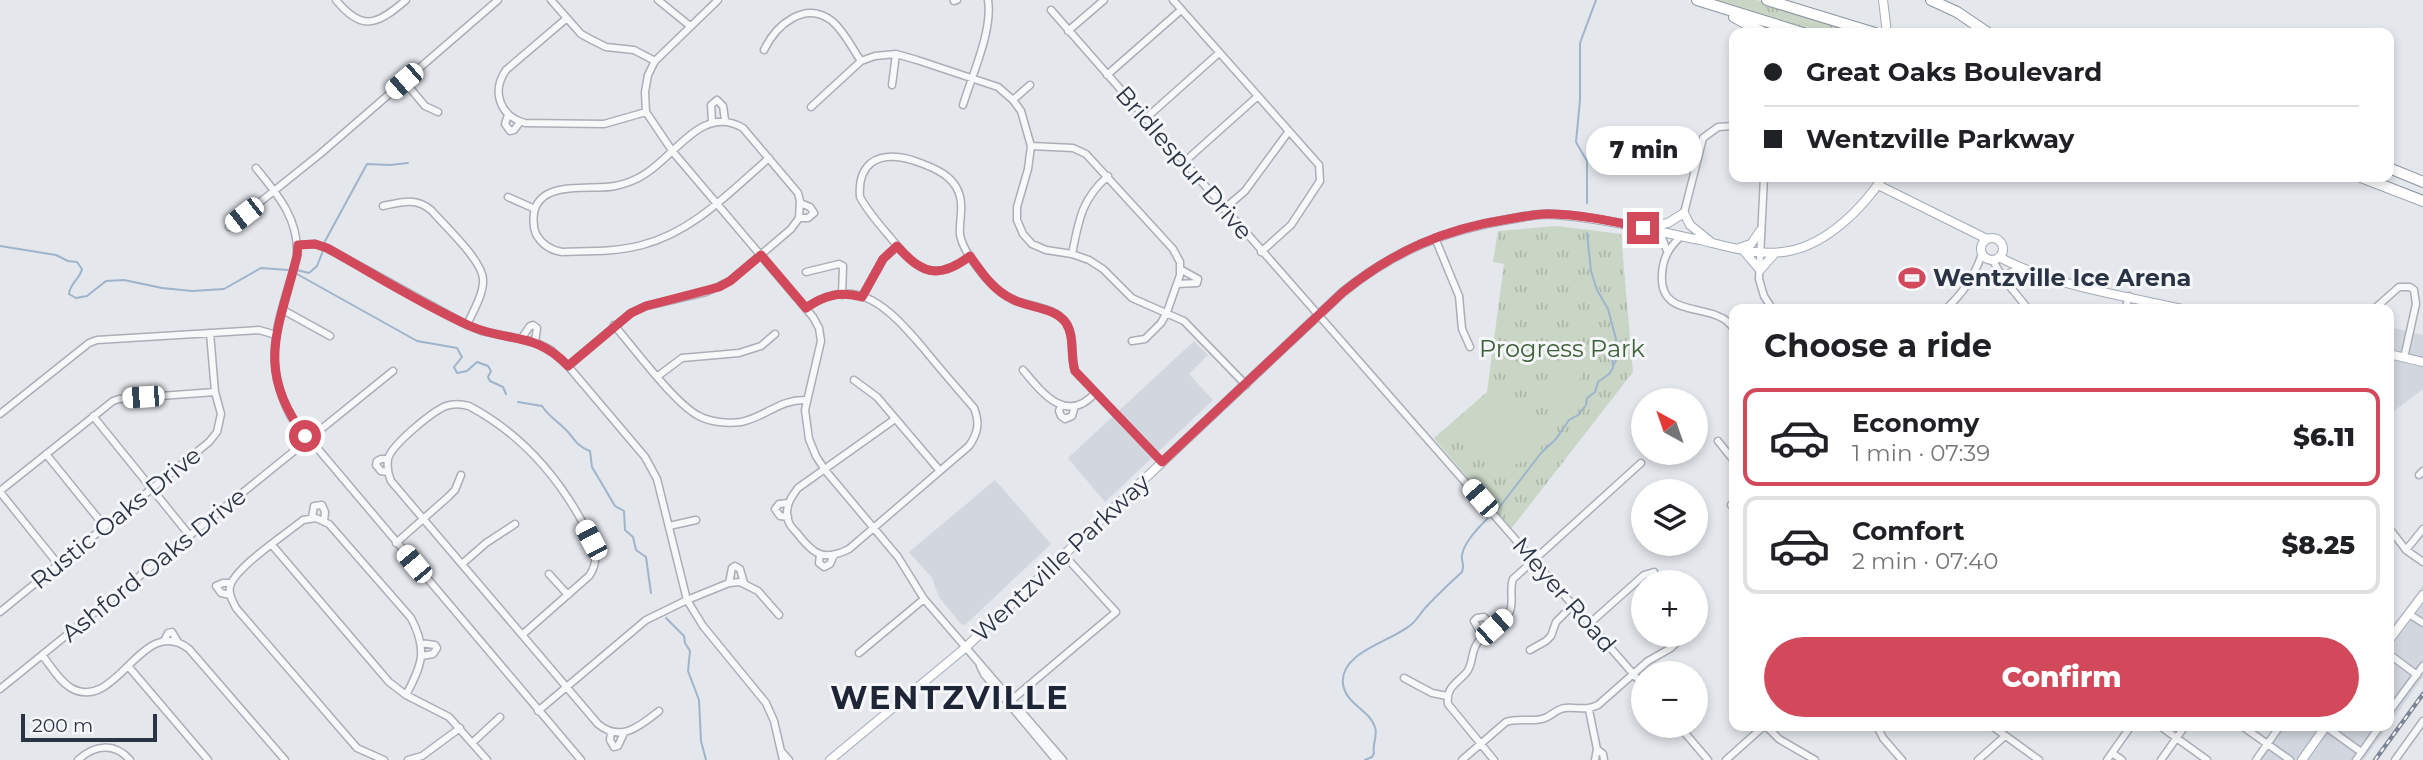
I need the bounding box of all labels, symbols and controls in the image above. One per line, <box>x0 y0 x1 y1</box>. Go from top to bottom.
text: Great Oaks Boulevard <box>1806 56 2102 88</box>
car <box>382 59 427 103</box>
street label: Bridlespur Drive <box>1110 80 1259 245</box>
text: Wentzville Parkway <box>1806 123 2074 155</box>
callout: 7 min <box>1585 126 1701 176</box>
text: 7 min <box>1610 136 1678 164</box>
car <box>221 194 268 236</box>
route end <box>1627 212 1659 244</box>
sports icon: Wentzville Ice Arena <box>1897 263 1927 293</box>
place label: Wentzville Ice Arena <box>1933 263 2191 292</box>
text: Choose a ride <box>1764 326 1992 365</box>
park label: Progress Park <box>1479 334 1646 363</box>
car <box>122 385 165 409</box>
north arrow <box>1631 388 1708 466</box>
map controls <box>1631 388 1708 738</box>
icon: car <box>1768 406 1831 469</box>
text: Economy <box>1852 407 1979 439</box>
route start <box>289 420 321 452</box>
text: $6.11 <box>2293 421 2355 453</box>
text: 1 min · 07:39 <box>1852 439 1990 467</box>
street label: Rustic Oaks Drive <box>25 440 207 595</box>
street label: Wentzville Parkway <box>966 468 1156 648</box>
car <box>1459 475 1502 521</box>
button: layers <box>1631 479 1708 556</box>
street label: Ashford Oaks Drive <box>56 481 252 648</box>
icon: car <box>1768 514 1831 577</box>
text: Comfort <box>1852 515 1964 547</box>
car <box>572 517 611 563</box>
text: $8.25 <box>2282 529 2355 561</box>
street label: Meyer Road <box>1507 531 1622 658</box>
car <box>393 541 436 587</box>
text: 2 min · 07:40 <box>1852 547 1999 575</box>
button: + <box>1631 570 1708 647</box>
car <box>1472 605 1517 649</box>
button: Confirm <box>1764 637 2359 717</box>
button: − <box>1631 661 1708 738</box>
district label: WENTZVILLE <box>830 678 1070 717</box>
scale bar <box>21 711 158 743</box>
text: 200 m <box>32 714 93 737</box>

